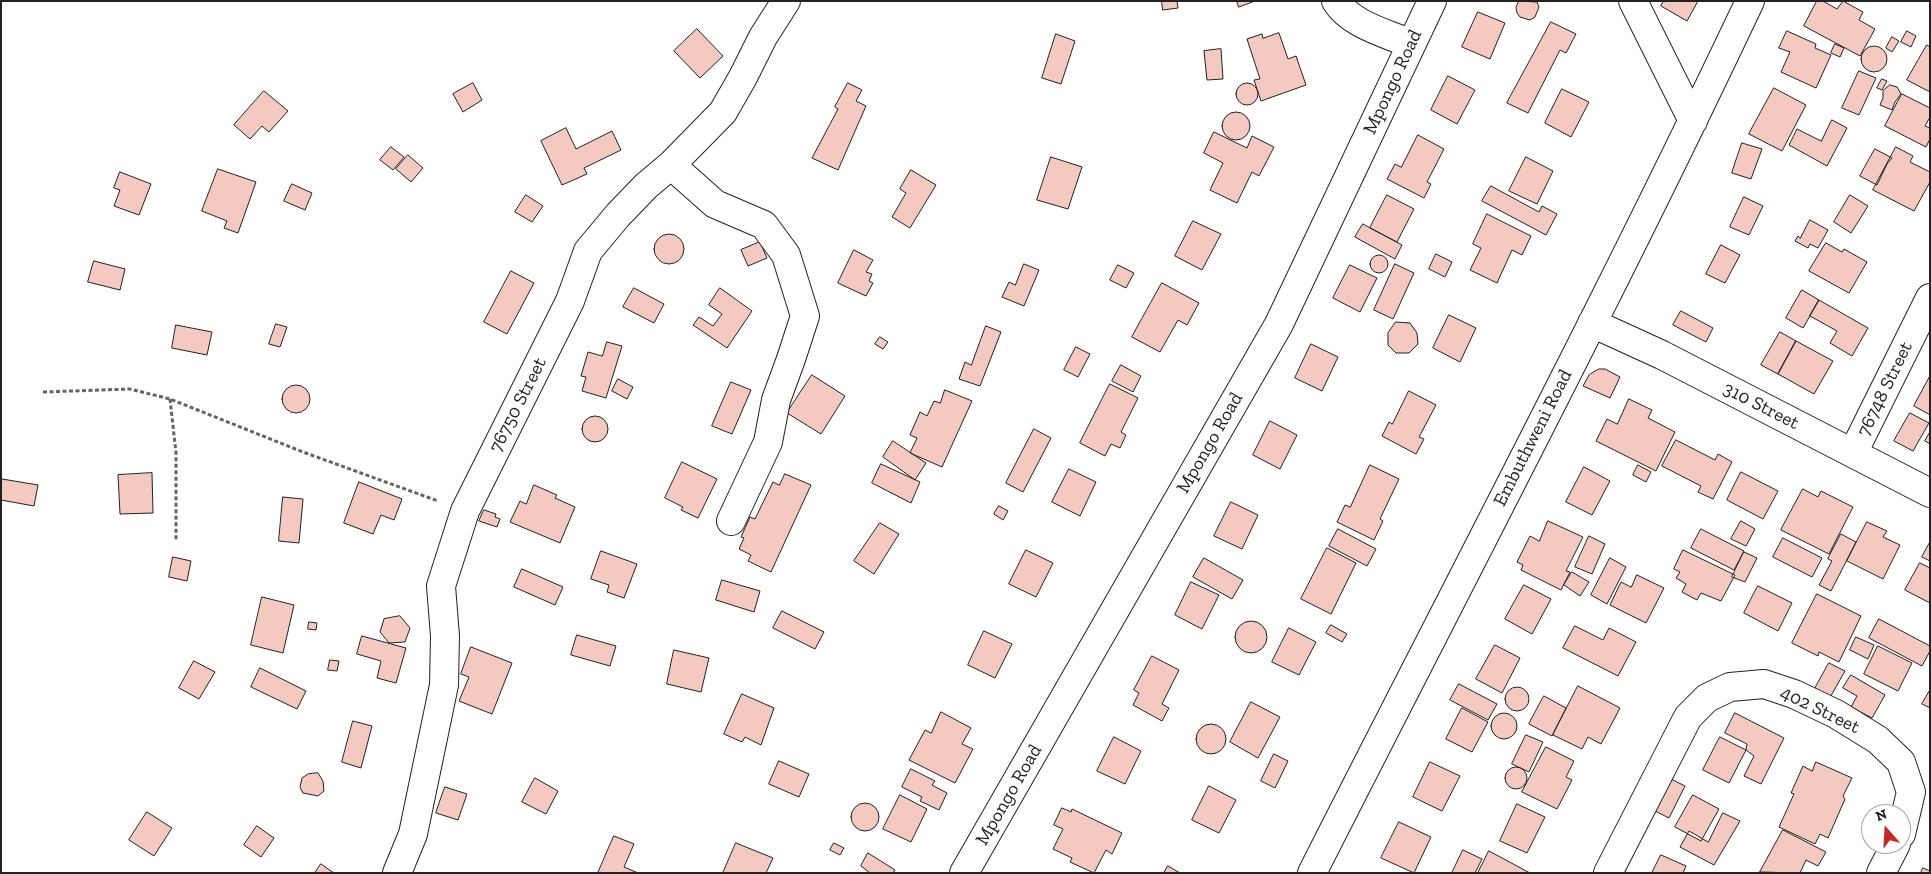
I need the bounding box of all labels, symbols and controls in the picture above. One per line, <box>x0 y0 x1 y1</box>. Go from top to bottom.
street label: Mpongo Road <box>1359 26 1427 138</box>
street label: 76748 Street <box>1852 338 1918 440</box>
street label: 76750 Street <box>484 354 552 456</box>
street label: Embuthweni Road <box>1489 366 1577 510</box>
street label: 310 Street <box>1719 377 1803 435</box>
street label: Mpongo Road <box>1172 388 1248 498</box>
street label: 402 Street <box>1777 681 1863 739</box>
street label: Mpongo Road <box>971 740 1047 850</box>
north arrow <box>1861 804 1911 854</box>
text: N <box>1873 806 1889 825</box>

